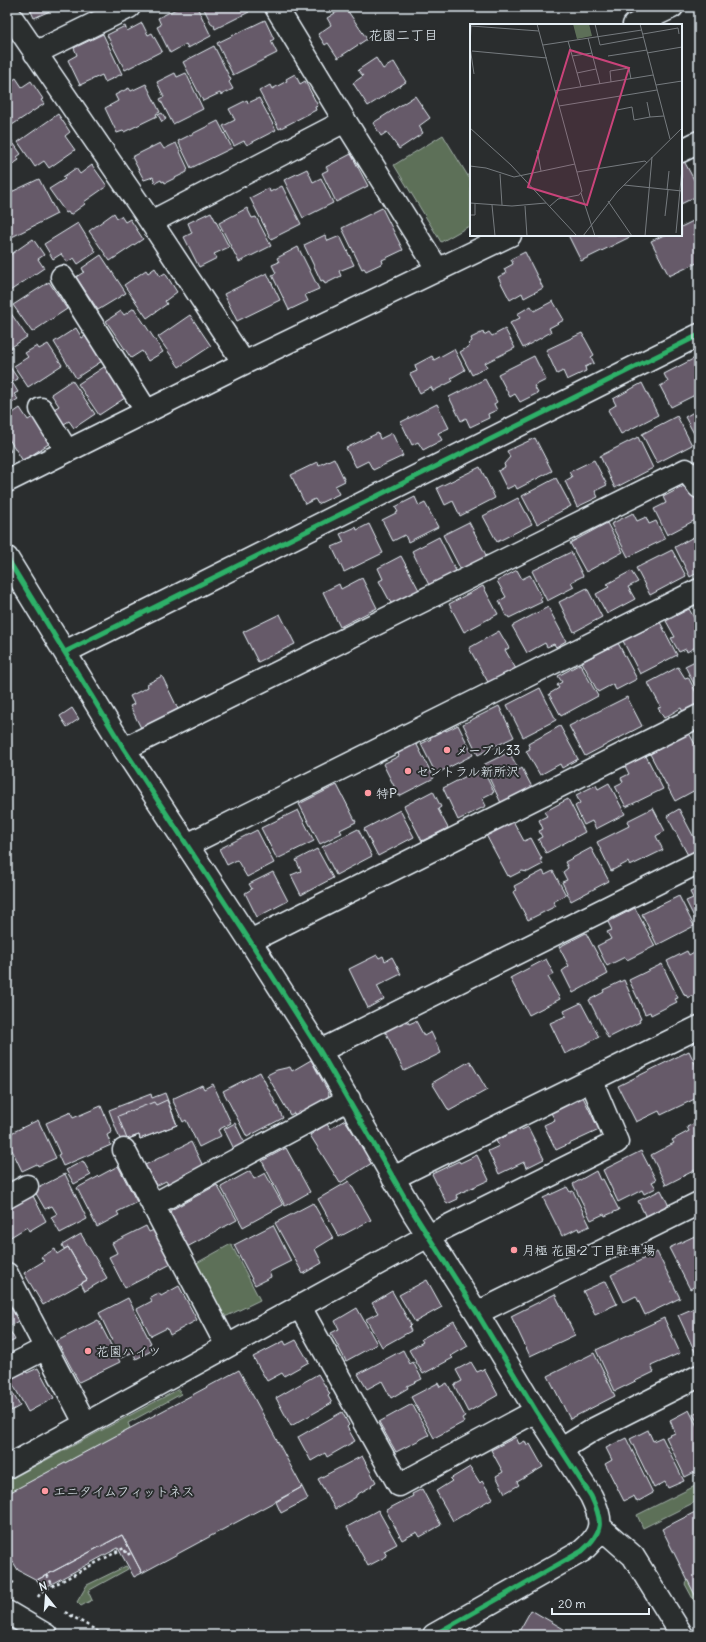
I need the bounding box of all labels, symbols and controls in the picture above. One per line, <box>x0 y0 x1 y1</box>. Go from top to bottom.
inset map <box>470 24 682 236</box>
district label: 花園二丁目 <box>368 26 438 44</box>
place label: メープル33 <box>455 742 520 759</box>
marker: メープル33 <box>442 745 452 755</box>
place label: セントラル新所沢 <box>416 763 519 780</box>
marker: セントラル新所沢 <box>403 766 413 776</box>
place label: 特P <box>376 785 397 802</box>
marker: 特P <box>363 788 373 798</box>
place label: 月極 花園２丁目駐車場 <box>522 1242 655 1259</box>
marker: 月極 花園２丁目駐車場 <box>509 1245 519 1255</box>
place label: 花園ハイツ <box>96 1343 161 1360</box>
marker: 花園ハイツ <box>83 1346 93 1356</box>
place label: エニタイムフィットネス <box>53 1483 194 1500</box>
marker: エニタイムフィットネス <box>40 1486 50 1496</box>
north arrow <box>26 1576 66 1616</box>
text: N <box>37 1579 49 1594</box>
scale bar <box>552 1590 649 1616</box>
text: 20 m <box>558 1596 586 1611</box>

